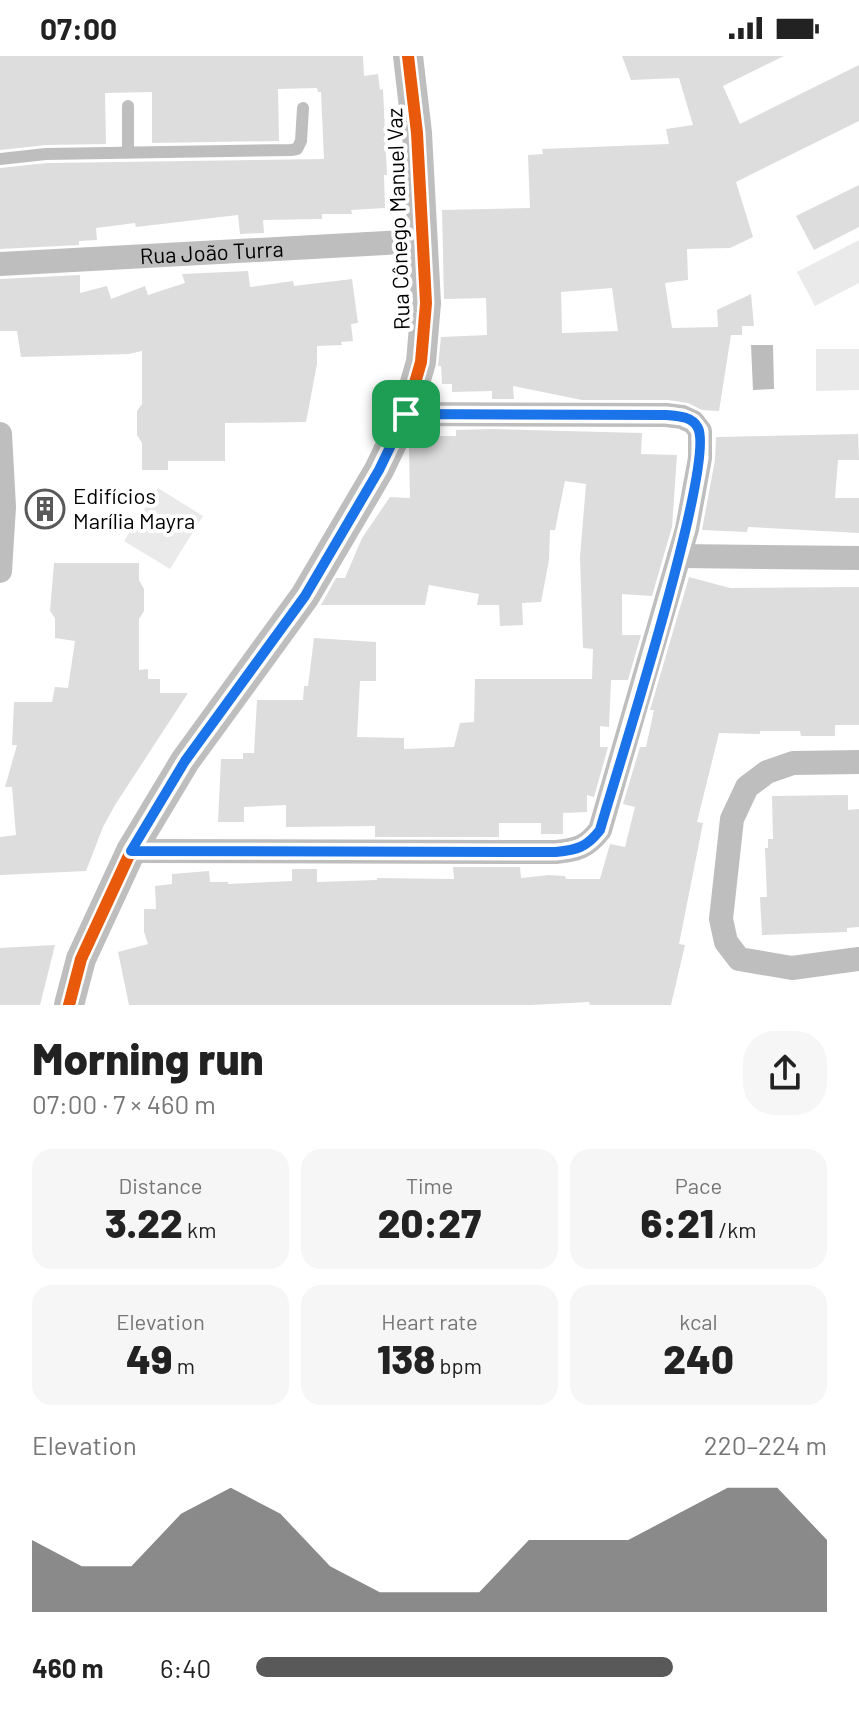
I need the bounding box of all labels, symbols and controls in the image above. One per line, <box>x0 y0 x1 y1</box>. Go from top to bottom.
text: 07:00 <box>40 10 117 46</box>
street label: Rua Cônego Manuel Vaz <box>380 107 414 331</box>
street label: Rua João Turra <box>139 235 284 268</box>
pin <box>372 380 440 448</box>
icon: arrive <box>384 392 428 436</box>
place label: Edifícios Marília Mayra <box>73 482 195 533</box>
building icon: Edifícios Marília Mayra <box>24 488 66 530</box>
text: Morning run <box>32 1031 264 1084</box>
button: share <box>743 1031 827 1115</box>
text: 07:00 · 7 × 460 m <box>32 1088 216 1119</box>
text: Distance <box>119 1172 202 1198</box>
text: Time <box>406 1172 453 1198</box>
text: Pace <box>675 1172 722 1198</box>
text: 3.22 <box>105 1198 183 1246</box>
text: 20:27 <box>378 1198 481 1246</box>
text: 6:21 <box>641 1198 714 1246</box>
text: km <box>183 1216 216 1242</box>
text: /km <box>714 1216 756 1242</box>
text: Elevation <box>116 1308 205 1334</box>
text: Heart rate <box>381 1308 478 1334</box>
text: kcal <box>679 1308 718 1334</box>
text: 49 <box>126 1334 172 1382</box>
text: 138 <box>377 1334 435 1382</box>
text: 240 <box>663 1334 734 1382</box>
text: m <box>172 1352 195 1378</box>
text: bpm <box>435 1352 482 1378</box>
text: Elevation <box>32 1429 137 1460</box>
text: 220–224 m <box>704 1429 827 1460</box>
text: 460 m <box>32 1652 103 1683</box>
text: 6:40 <box>160 1652 211 1683</box>

